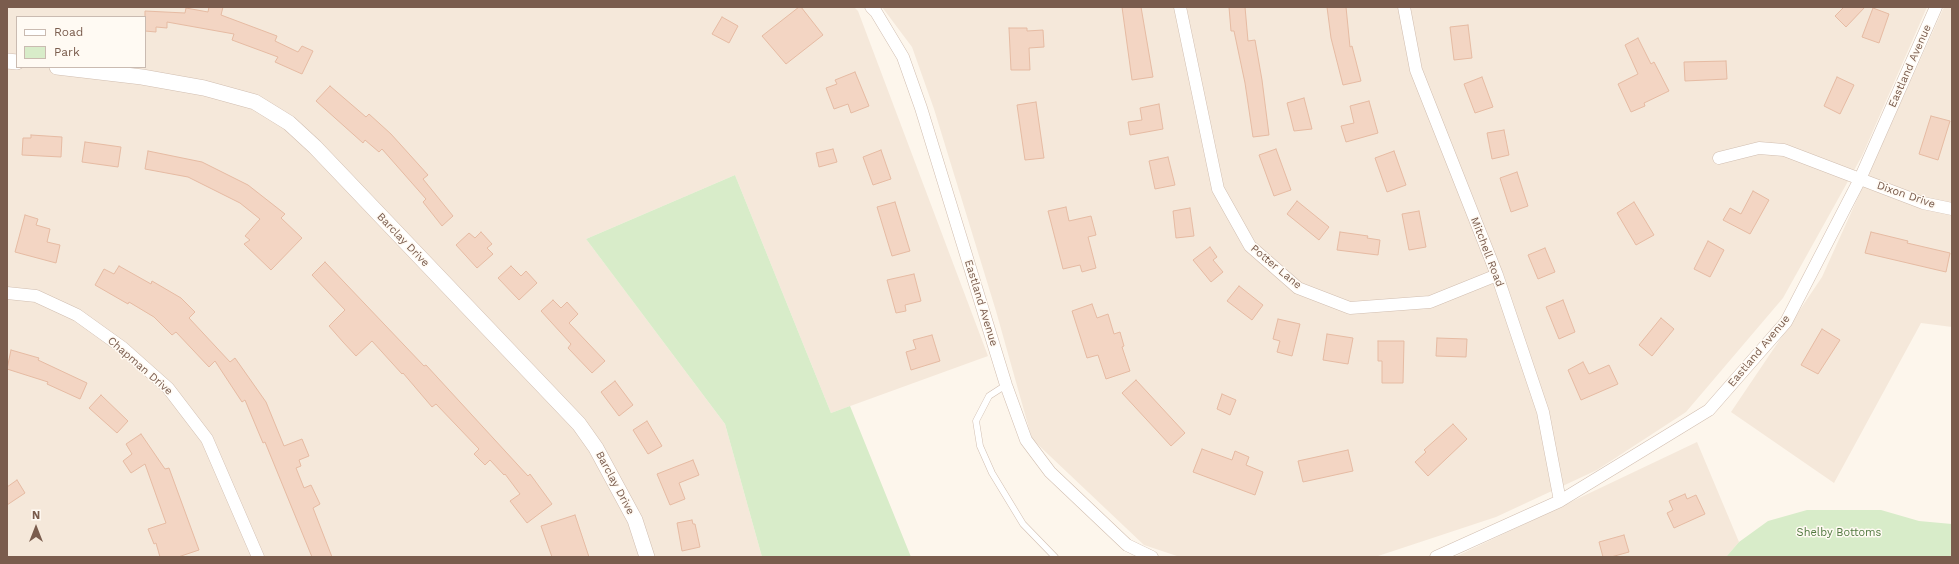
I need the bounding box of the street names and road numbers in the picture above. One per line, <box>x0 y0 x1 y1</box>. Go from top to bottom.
street label: Eastland Avenue <box>1886 22 1934 110</box>
street label: Dixon Drive <box>1875 179 1937 211</box>
street label: Barclay Drive <box>374 210 432 270</box>
street label: Mitchell Road <box>1468 215 1506 289</box>
street label: Potter Lane <box>1248 242 1304 292</box>
street label: Eastland Avenue <box>962 258 1000 348</box>
street label: Eastland Avenue <box>1725 312 1793 390</box>
street label: Chapman Drive <box>105 334 175 398</box>
street label: Barclay Drive <box>593 449 637 517</box>

